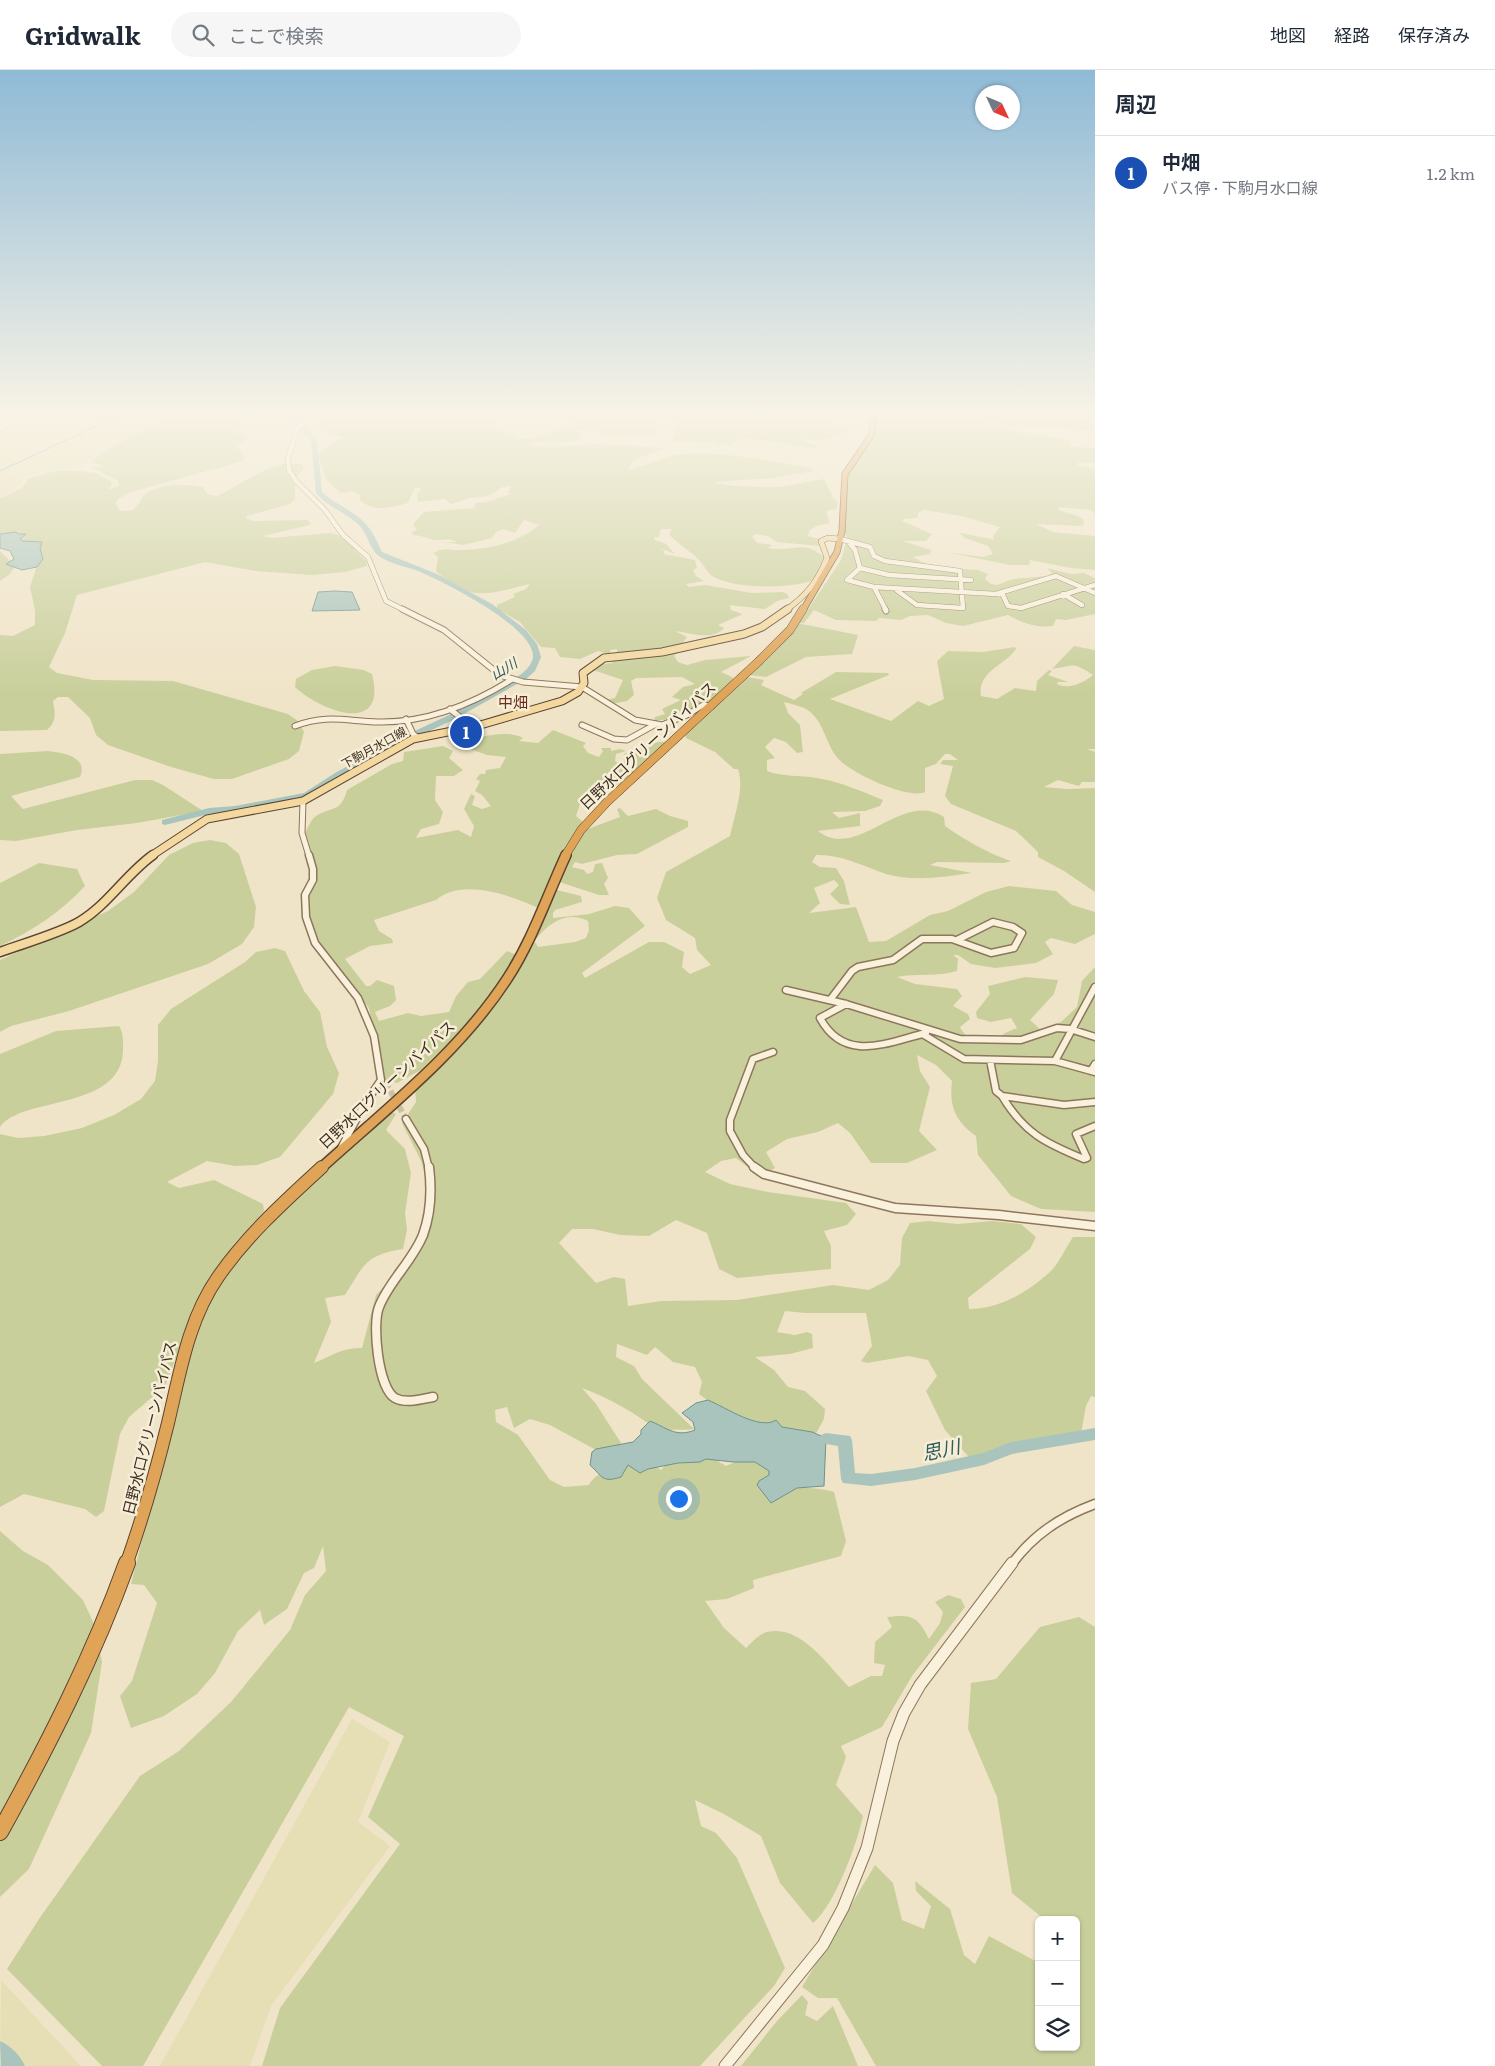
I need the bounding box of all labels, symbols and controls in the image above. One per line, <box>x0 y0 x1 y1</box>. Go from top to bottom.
search box <box>171 12 521 57</box>
text: Gridwalk <box>25 17 141 52</box>
icon: search <box>189 21 217 49</box>
text: ここで検索 <box>229 21 324 49</box>
text: 地図 <box>1270 21 1306 48</box>
text: 経路 <box>1334 21 1370 48</box>
text: 保存済み <box>1398 21 1470 48</box>
north arrow <box>975 85 1020 130</box>
text: 周辺 <box>1115 87 1157 118</box>
text: 中畑 <box>1162 147 1200 175</box>
text: 1 <box>1128 161 1134 185</box>
text: 1.2 km <box>1427 161 1475 185</box>
text: バス停 · 下駒月水口線 <box>1162 175 1318 199</box>
water label: 山川 <box>486 651 522 684</box>
street label: 日野水口グリーンバイパス <box>574 675 720 814</box>
district label: 中畑 <box>498 690 528 713</box>
pin: 1 <box>450 713 482 751</box>
street label: 下駒月水口線 <box>338 722 409 772</box>
street label: 日野水口グリーンバイパス <box>313 1014 459 1153</box>
street label: 日野水口グリーンバイパス <box>116 1338 181 1517</box>
water label: 思川 <box>919 1431 964 1467</box>
your location <box>666 1486 692 1512</box>
map controls <box>1035 1916 1080 2051</box>
button: + <box>1035 1916 1080 1961</box>
button: − <box>1035 1961 1080 2006</box>
button: layers <box>1035 2006 1080 2051</box>

